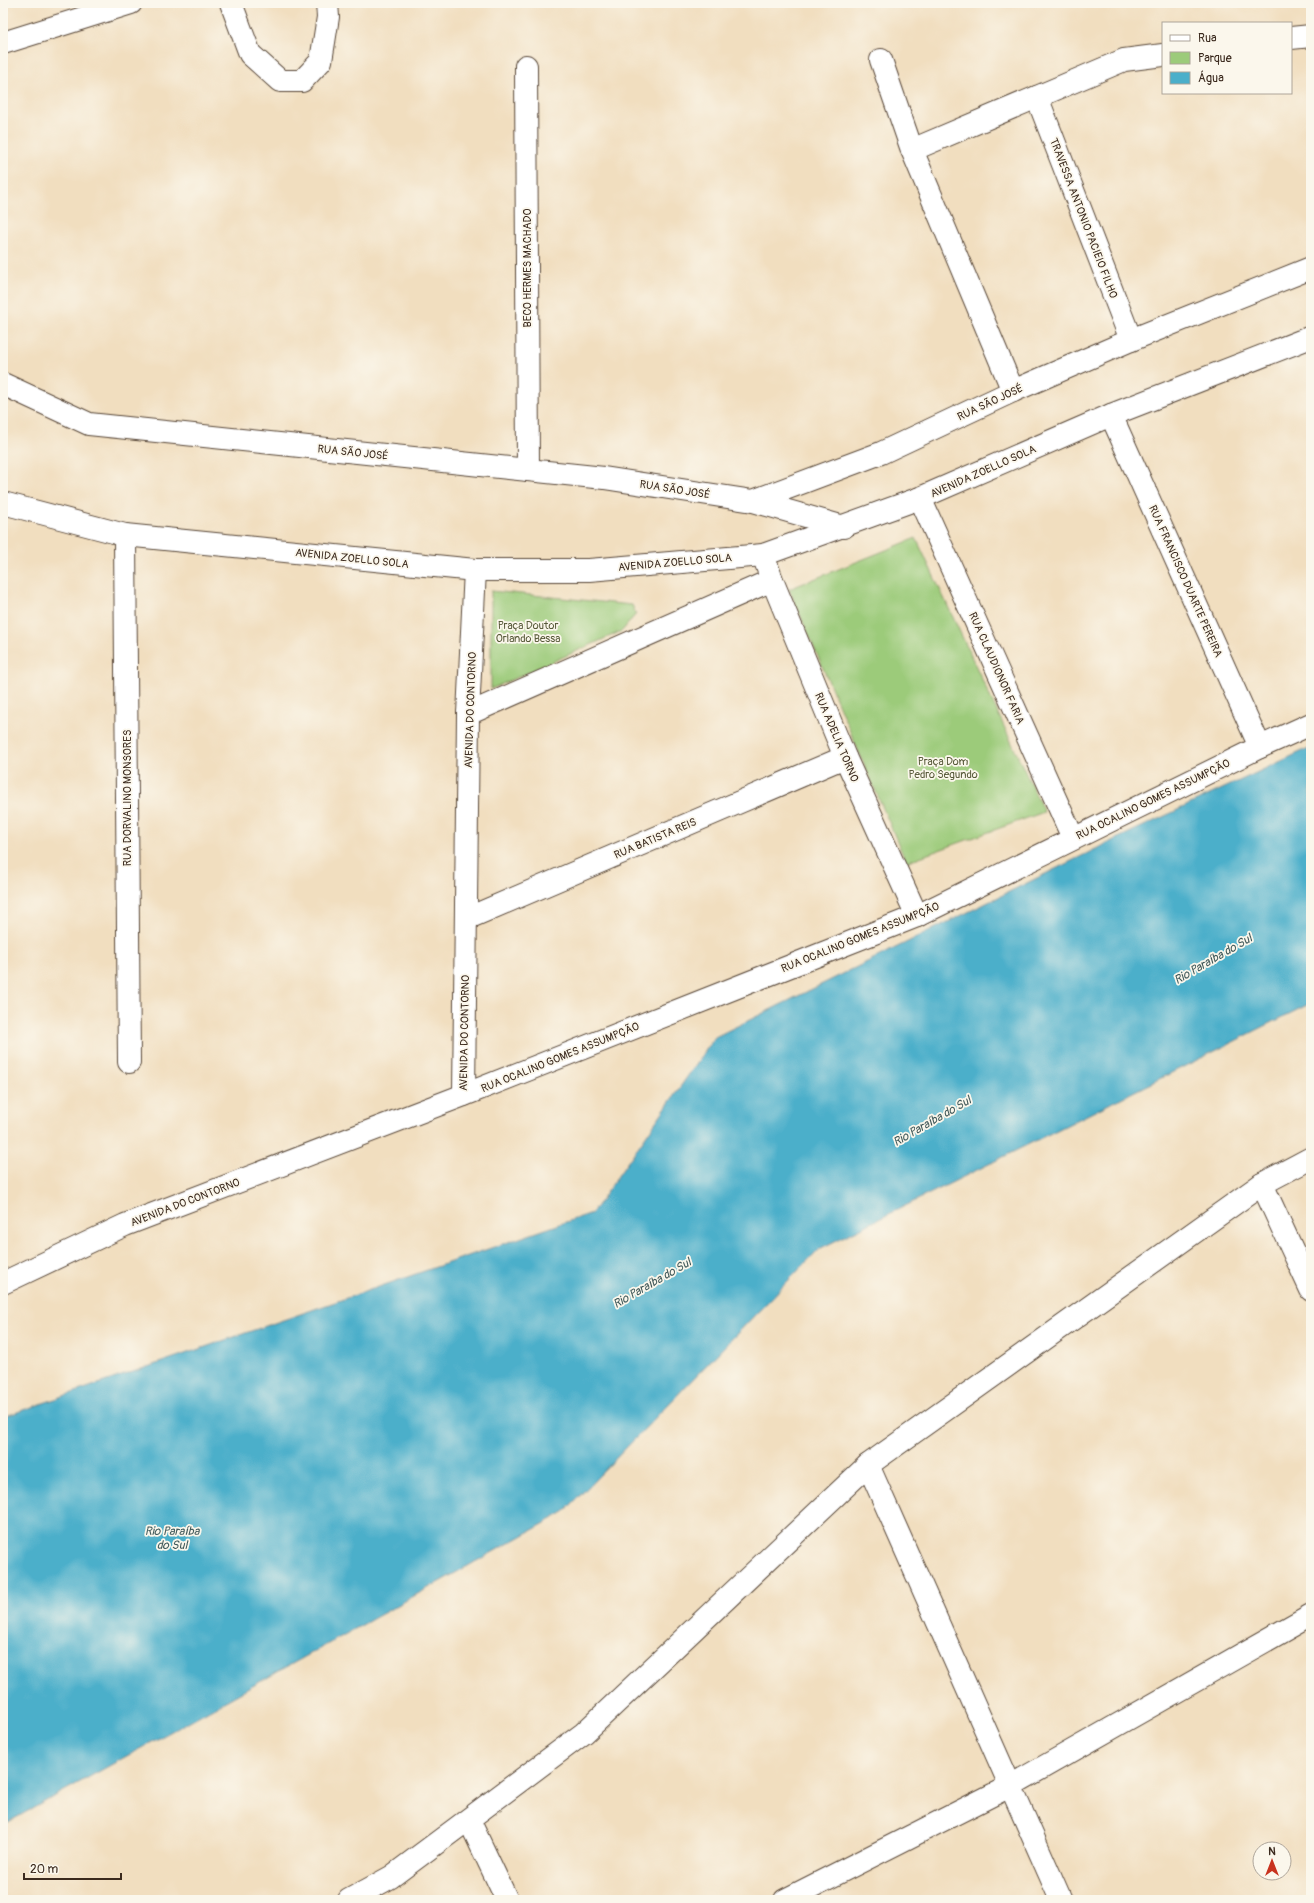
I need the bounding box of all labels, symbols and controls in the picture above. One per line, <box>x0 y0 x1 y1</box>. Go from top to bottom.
legend <box>1162 22 1292 94</box>
text: Rua <box>1198 31 1217 46</box>
text: Parque <box>1198 51 1232 66</box>
text: Água <box>1198 70 1224 86</box>
street label: TRAVESSA ANTONIO PACIEIO FILHO <box>1047 136 1120 300</box>
street label: BECO HERMES MACHADO <box>521 208 534 328</box>
street label: RUA SÃO JOSÉ <box>955 382 1025 423</box>
street label: RUA SÃO JOSÉ <box>317 442 389 463</box>
street label: AVENIDA ZOELLO SOLA <box>929 442 1038 501</box>
street label: RUA SÃO JOSÉ <box>639 478 711 501</box>
street label: RUA FRANCISCO DUARTE PEREIRA <box>1146 503 1225 659</box>
street label: AVENIDA ZOELLO SOLA <box>295 546 409 571</box>
street label: AVENIDA ZOELLO SOLA <box>618 551 732 574</box>
street label: RUA CLAUDIONOR FARIA <box>966 610 1027 726</box>
park label: Praça Doutor Orlando Bessa <box>496 619 560 645</box>
street label: AVENIDA DO CONTORNO <box>462 652 479 768</box>
street label: RUA ADELIA TORNO <box>812 691 861 784</box>
street label: RUA DORVALINO MONSORES <box>121 730 134 866</box>
park label: Praça Dom Pedro Segundo <box>908 755 978 781</box>
street label: RUA OCALINO GOMES ASSUMPÇÃO <box>1074 756 1232 842</box>
street label: RUA BATISTA REIS <box>612 815 698 862</box>
street label: RUA OCALINO GOMES ASSUMPÇÃO <box>779 900 941 975</box>
water label: Rio Paraíba do Sul <box>1172 930 1256 988</box>
street label: AVENIDA DO CONTORNO <box>457 975 472 1091</box>
street label: RUA OCALINO GOMES ASSUMPÇÃO <box>479 1020 641 1095</box>
water label: Rio Paraíba do Sul <box>891 1092 975 1150</box>
street label: AVENIDA DO CONTORNO <box>129 1176 242 1229</box>
water label: Rio Paraíba do Sul <box>611 1254 695 1312</box>
water label: Rio Paraíba do Sul <box>145 1524 201 1553</box>
north arrow <box>1252 1841 1292 1881</box>
text: N <box>1268 1845 1276 1858</box>
scale bar <box>24 1855 121 1881</box>
text: 20 m <box>30 1862 59 1877</box>

